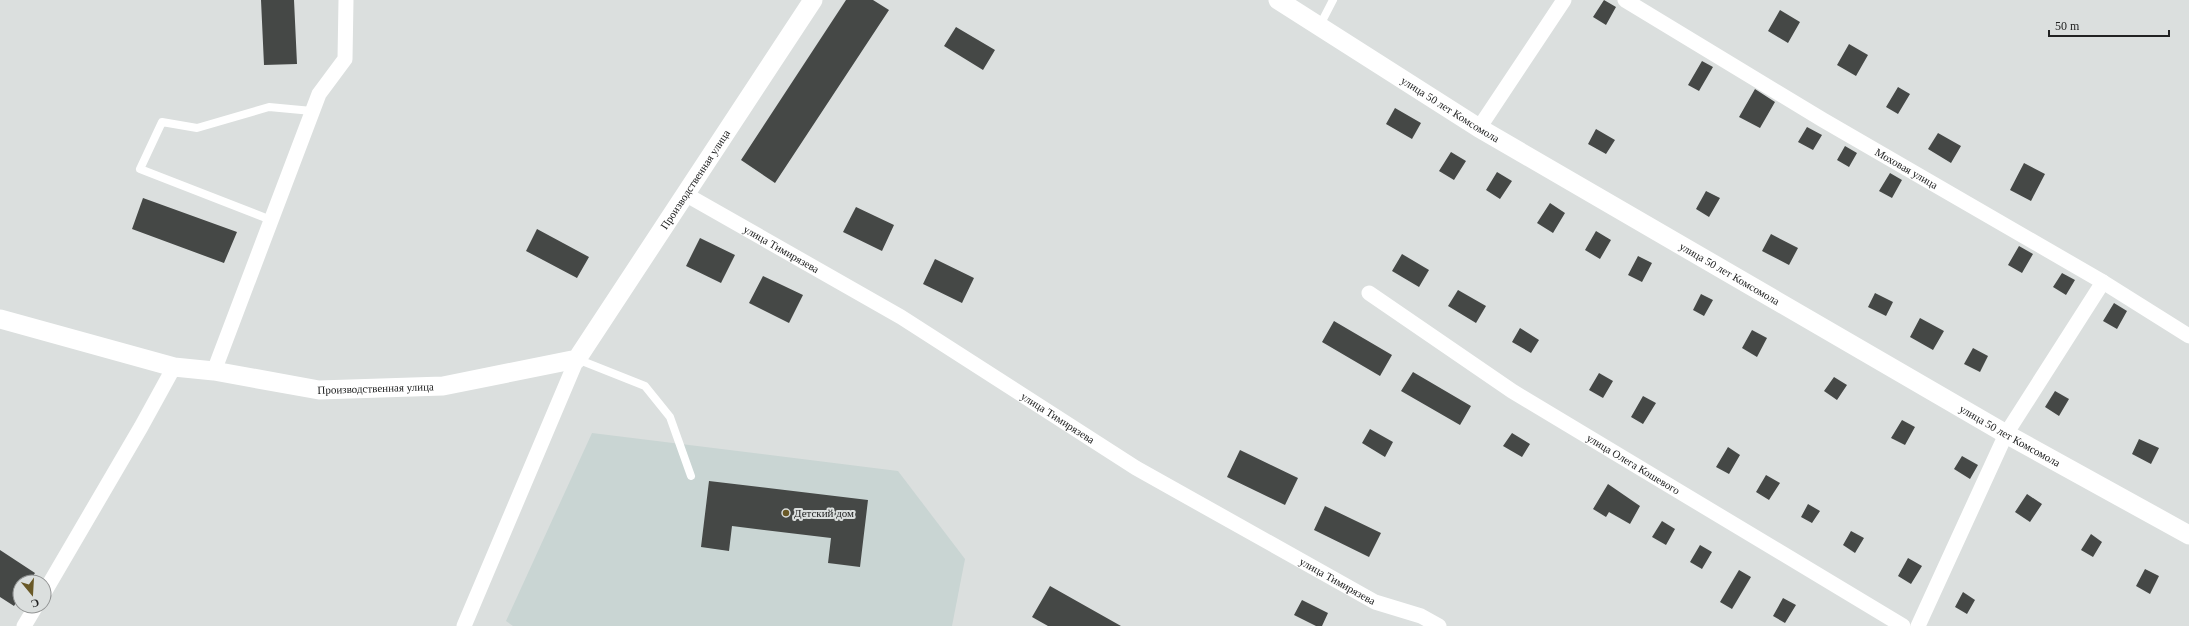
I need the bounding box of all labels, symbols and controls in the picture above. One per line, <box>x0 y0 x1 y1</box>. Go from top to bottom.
scale bar <box>2049 12 2169 38</box>
text: 50 m <box>2055 19 2080 33</box>
street label: улица 50 лет Комсомола <box>1399 74 1502 145</box>
street label: Производственная улица <box>658 127 732 231</box>
street label: Моховая улица <box>1873 146 1940 191</box>
street label: улица Тимирязева <box>742 223 821 275</box>
street label: улица 50 лет Комсомола <box>1677 240 1782 307</box>
street label: Производственная улица <box>317 380 434 396</box>
street label: улица Тимирязева <box>1019 390 1097 446</box>
street label: улица 50 лет Комсомола <box>1958 402 2063 469</box>
street label: улица Олега Кошевого <box>1585 431 1683 497</box>
place label: Детский дом <box>794 507 854 519</box>
marker: Детский дом <box>781 508 791 518</box>
street label: улица Тимирязева <box>1298 555 1378 607</box>
north arrow <box>12 574 52 614</box>
text: С <box>29 597 41 610</box>

